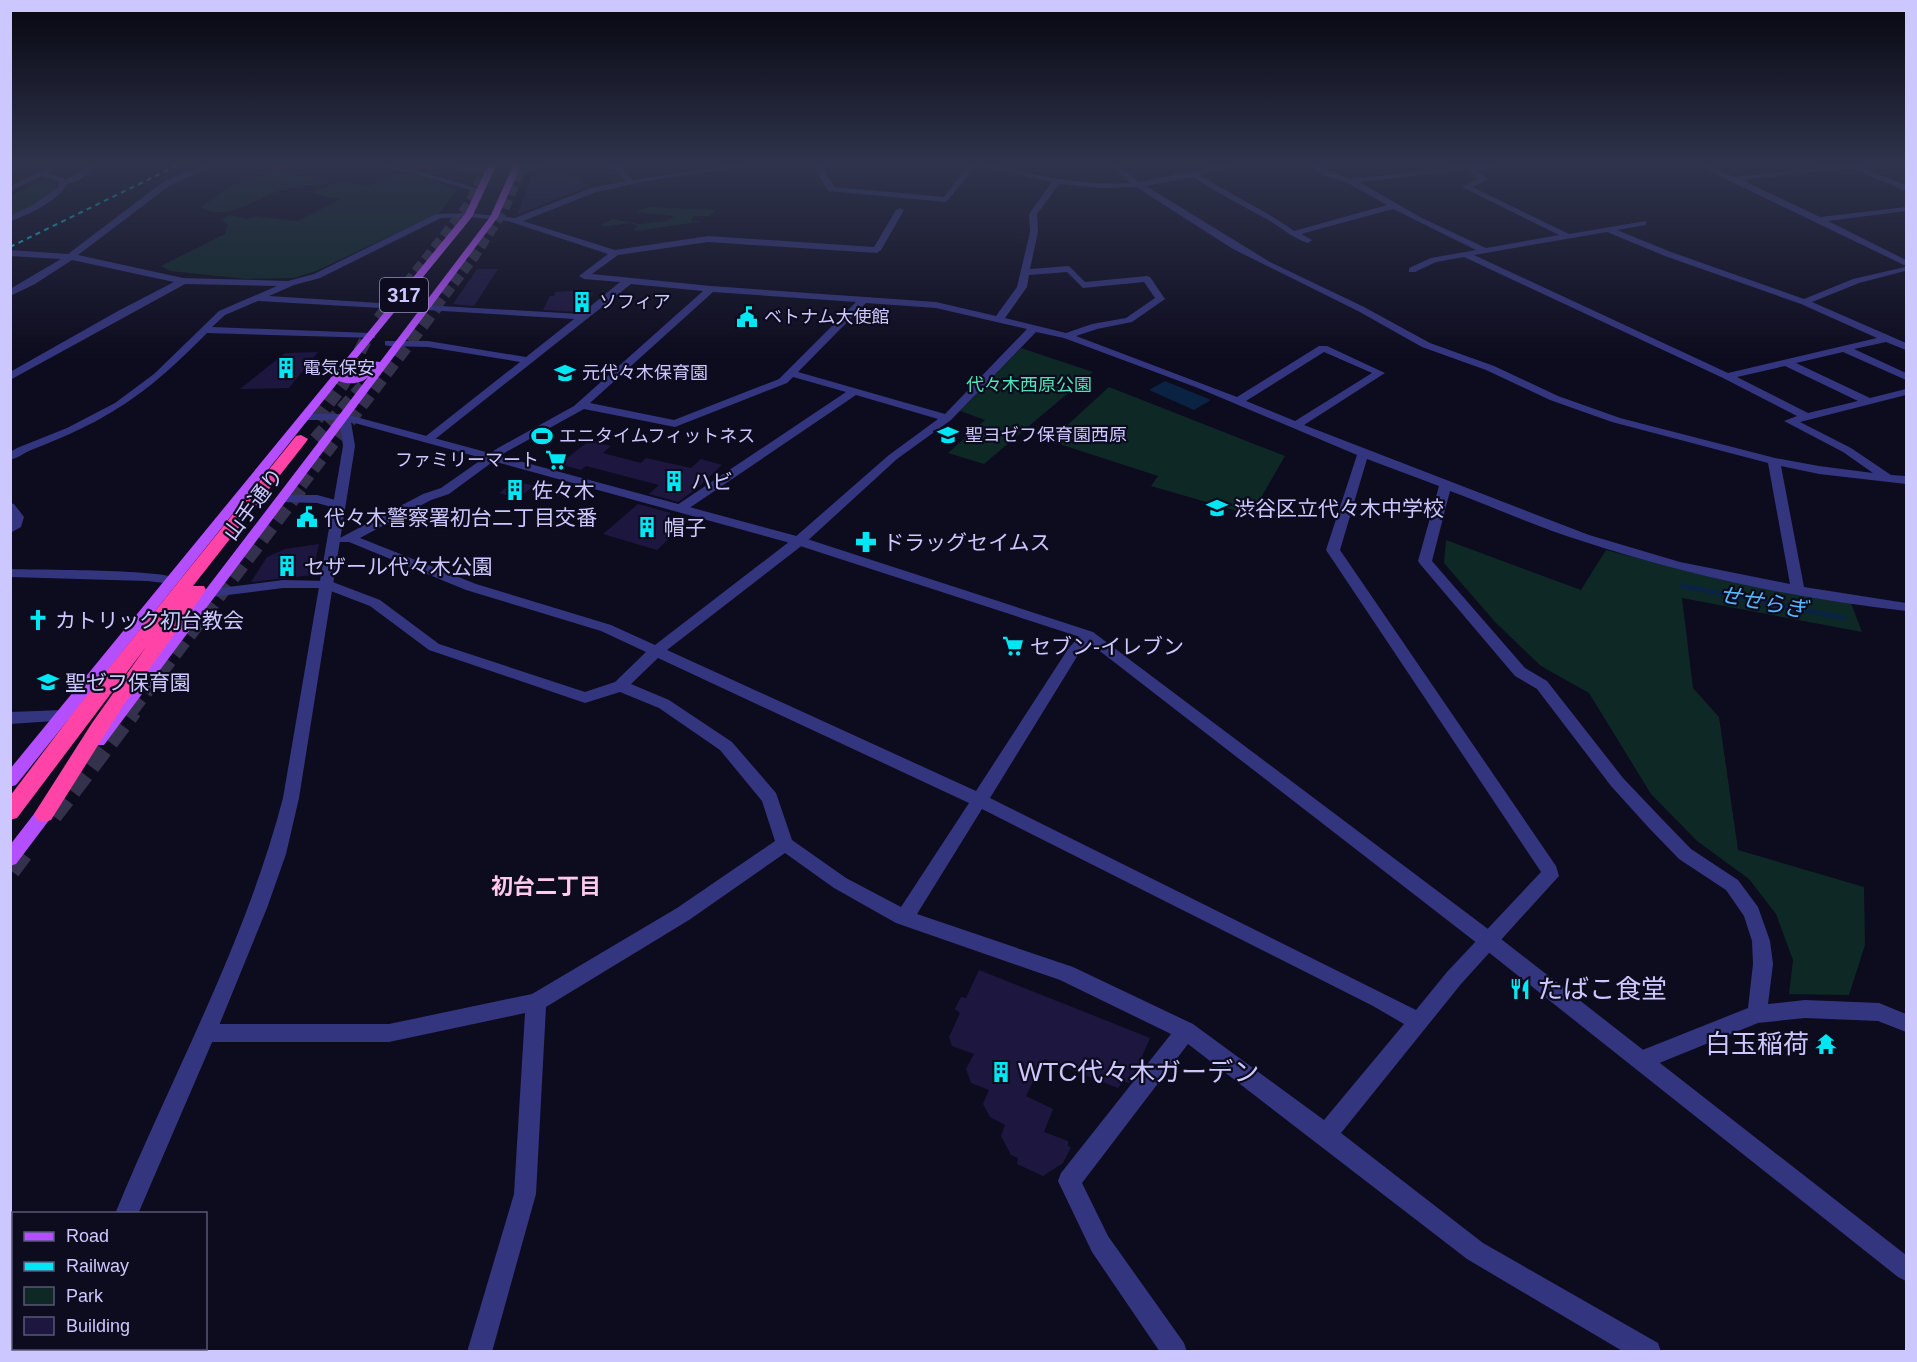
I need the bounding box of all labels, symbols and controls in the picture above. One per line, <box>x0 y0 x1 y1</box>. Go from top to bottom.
road number: 317 <box>380 278 428 312</box>
building icon: ソフィア <box>570 290 594 314</box>
place label: ソフィア <box>599 292 671 312</box>
public building icon: ベトナム大使館 <box>735 305 759 329</box>
place label: ベトナム大使館 <box>764 307 889 327</box>
building icon: 電気保安 <box>274 356 298 380</box>
place label: 電気保安 <box>303 358 375 378</box>
school or university icon: 元代々木保育園 <box>553 361 577 385</box>
place label: 元代々木保育園 <box>582 363 708 383</box>
park label: 代々木西原公園 <box>966 375 1092 395</box>
school or university icon: 聖ヨゼフ保育園西原 <box>936 423 960 447</box>
sports icon: エニタイムフィットネス <box>530 424 554 448</box>
place label: 聖ヨゼフ保育園西原 <box>965 425 1127 445</box>
place label: エニタイムフィットネス <box>559 426 755 446</box>
supermarket icon: ファミリーマート <box>544 448 568 472</box>
place label: ファミリーマート <box>395 450 539 470</box>
street label: 山手通り <box>219 464 287 544</box>
building icon: ハビ <box>662 469 686 493</box>
place label: ハビ <box>691 470 733 493</box>
building icon: 佐々木 <box>503 478 527 502</box>
place label: 佐々木 <box>532 479 595 502</box>
school or university icon: 渋谷区立代々木中学校 <box>1205 496 1229 520</box>
place label: 渋谷区立代々木中学校 <box>1234 497 1444 520</box>
public building icon: 代々木警察署初台二丁目交番 <box>295 505 319 529</box>
place label: 代々木警察署初台二丁目交番 <box>324 506 597 529</box>
building icon: 帽子 <box>635 515 659 539</box>
place label: 帽子 <box>664 516 706 539</box>
pharmacy icon: ドラッグセイムス <box>854 530 878 554</box>
place label: ドラッグセイムス <box>883 531 1051 554</box>
building icon: セザール代々木公園 <box>275 554 299 578</box>
place label: セザール代々木公園 <box>304 555 493 578</box>
water label: せせらぎ <box>1717 581 1812 623</box>
church icon: カトリック初台教会 <box>26 608 50 632</box>
place label: カトリック初台教会 <box>55 609 244 632</box>
supermarket icon: セブン-イレブン <box>1001 634 1025 658</box>
place label: セブン-イレブン <box>1030 635 1184 658</box>
school or university icon: 聖ゼフ保育園 <box>36 670 60 694</box>
place label: 聖ゼフ保育園 <box>65 671 191 694</box>
district label: 初台二丁目 <box>491 874 601 899</box>
place label: たばこ食堂 <box>1537 974 1667 1004</box>
restaurant icon: たばこ食堂 <box>1508 977 1532 1001</box>
place label: 白玉稲荷 <box>1705 1029 1809 1059</box>
temple icon: 白玉稲荷 <box>1814 1032 1838 1056</box>
place label: WTC代々木ガーデン <box>1018 1057 1259 1087</box>
building icon: WTC代々木ガーデン <box>989 1060 1013 1084</box>
legend <box>12 1212 207 1350</box>
text: Road <box>66 1226 109 1246</box>
text: Railway <box>66 1256 129 1276</box>
text: Park <box>66 1286 104 1306</box>
text: Building <box>66 1316 130 1336</box>

